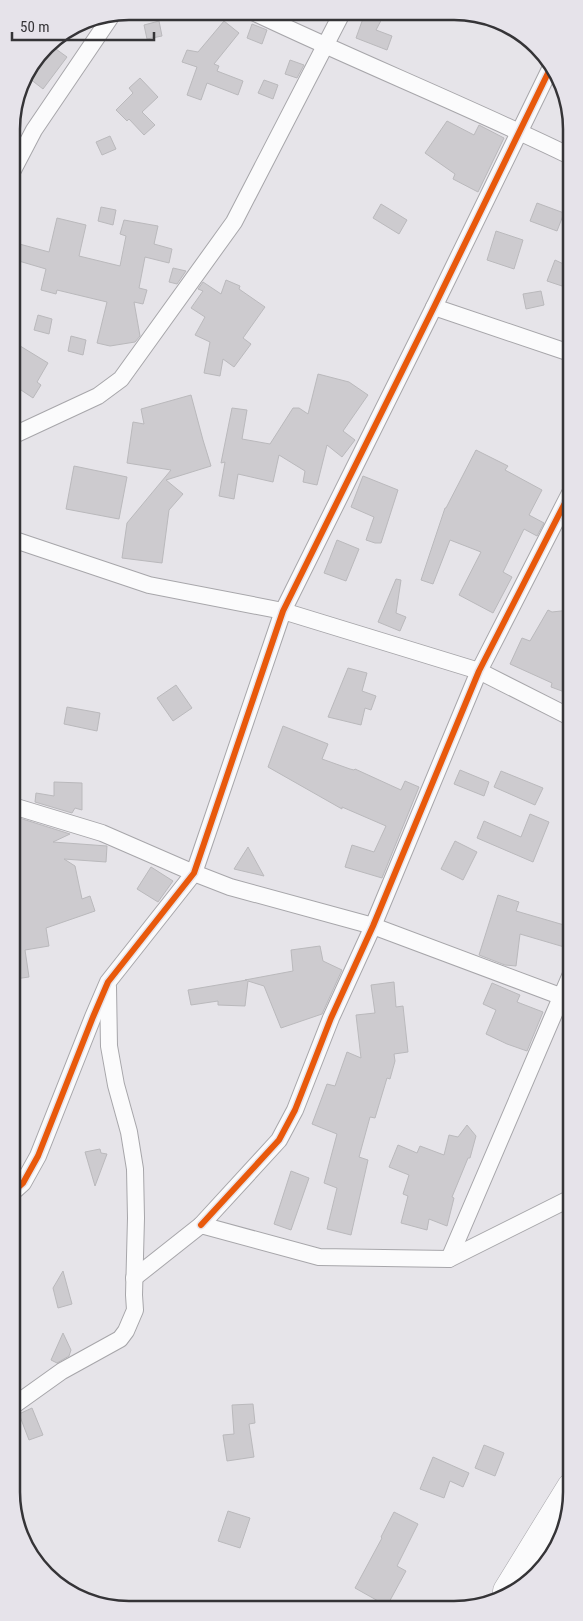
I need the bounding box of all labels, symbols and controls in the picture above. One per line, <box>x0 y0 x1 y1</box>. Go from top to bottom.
scale bar <box>12 10 155 42</box>
text: 50 m <box>20 18 50 36</box>

